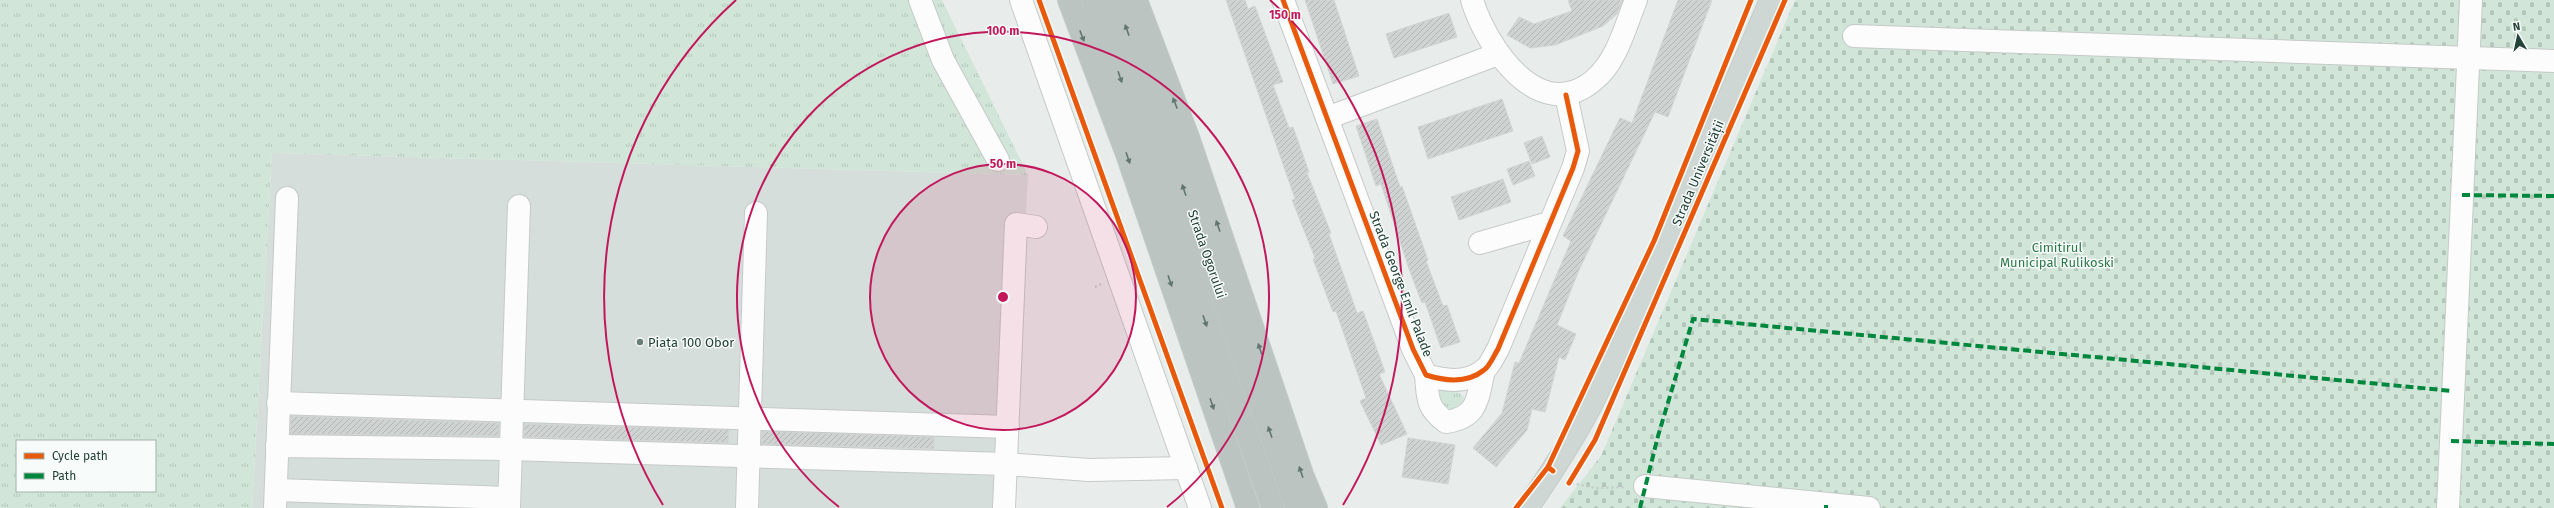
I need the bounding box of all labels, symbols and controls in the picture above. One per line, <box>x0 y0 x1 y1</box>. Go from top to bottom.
text: 150 m <box>1269 8 1301 22</box>
north arrow <box>2498 16 2538 56</box>
text: N <box>2512 20 2521 34</box>
text: 100 m <box>987 24 1019 38</box>
one-way arrow <box>1124 24 1130 36</box>
one-way arrow <box>1080 31 1086 43</box>
one-way arrow <box>1117 71 1123 83</box>
one-way arrow <box>1172 96 1178 108</box>
street label: Strada Universității <box>1669 118 1728 228</box>
one-way arrow <box>1125 153 1131 165</box>
text: 50 m <box>990 157 1016 171</box>
one-way arrow <box>1181 184 1187 196</box>
street label: Strada Ogorului <box>1185 208 1229 300</box>
street label: Strada George Emil Palade <box>1366 209 1436 359</box>
one-way arrow <box>1215 219 1221 231</box>
park label: Cimitirul Municipal Rulikoski <box>2000 240 2114 270</box>
one-way arrow <box>1167 276 1173 288</box>
centre of rings <box>996 290 1010 304</box>
one-way arrow <box>1202 315 1208 327</box>
place label: Piața 100 Obor <box>648 335 734 351</box>
marker: Piața 100 Obor <box>635 337 645 347</box>
one-way arrow <box>1256 342 1262 354</box>
one-way arrow <box>1209 399 1215 411</box>
one-way arrow <box>1266 425 1272 437</box>
legend <box>16 440 156 492</box>
text: Cycle path <box>52 449 108 463</box>
one-way arrow <box>1298 466 1304 478</box>
text: Path <box>52 469 76 483</box>

